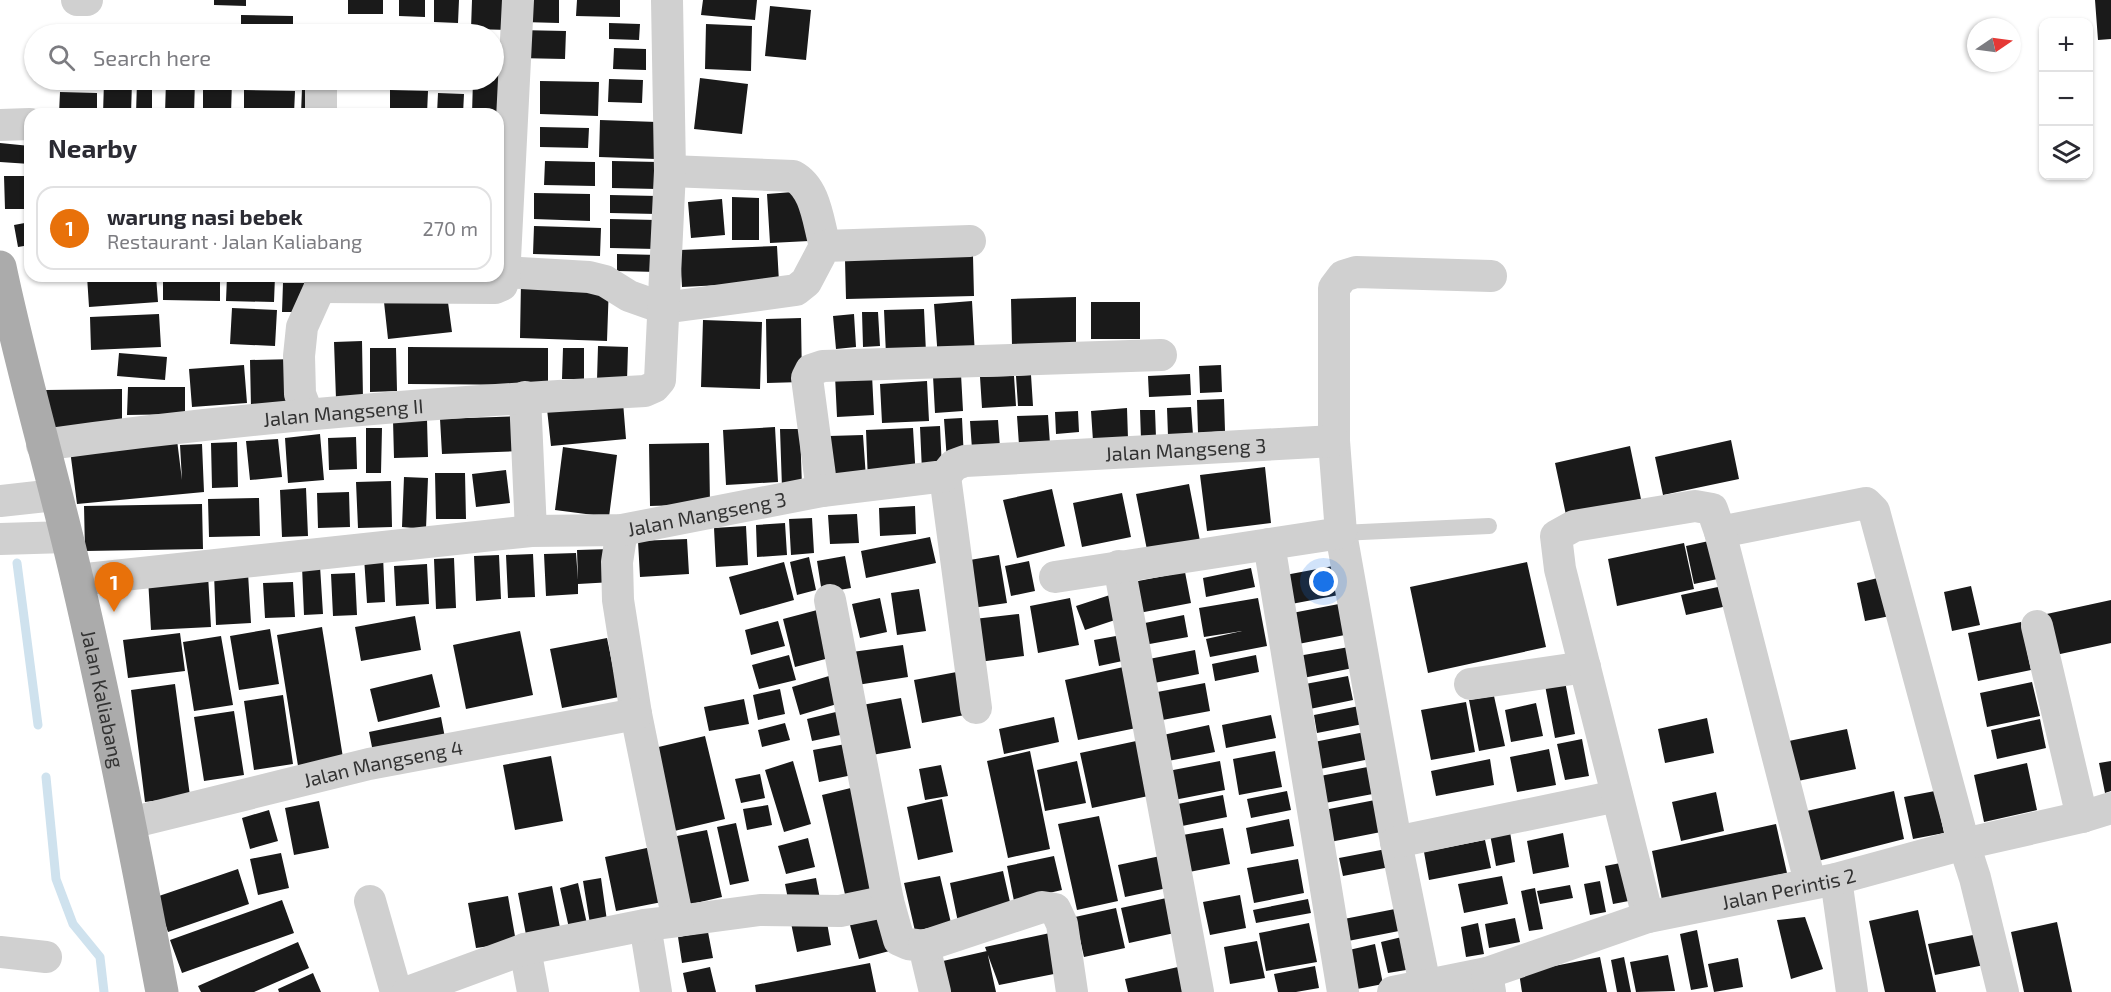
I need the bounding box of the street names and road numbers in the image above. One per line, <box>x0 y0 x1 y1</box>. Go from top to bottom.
street label: Jalan Mangseng II <box>262 393 424 431</box>
street label: Jalan Mangseng 3 <box>1104 433 1267 465</box>
street label: Jalan Mangseng 3 <box>625 486 788 541</box>
street label: Jalan Kaliabang <box>77 627 130 770</box>
street label: Jalan Mangseng 4 <box>301 735 465 792</box>
street label: Jalan Perintis 2 <box>1719 862 1858 914</box>

